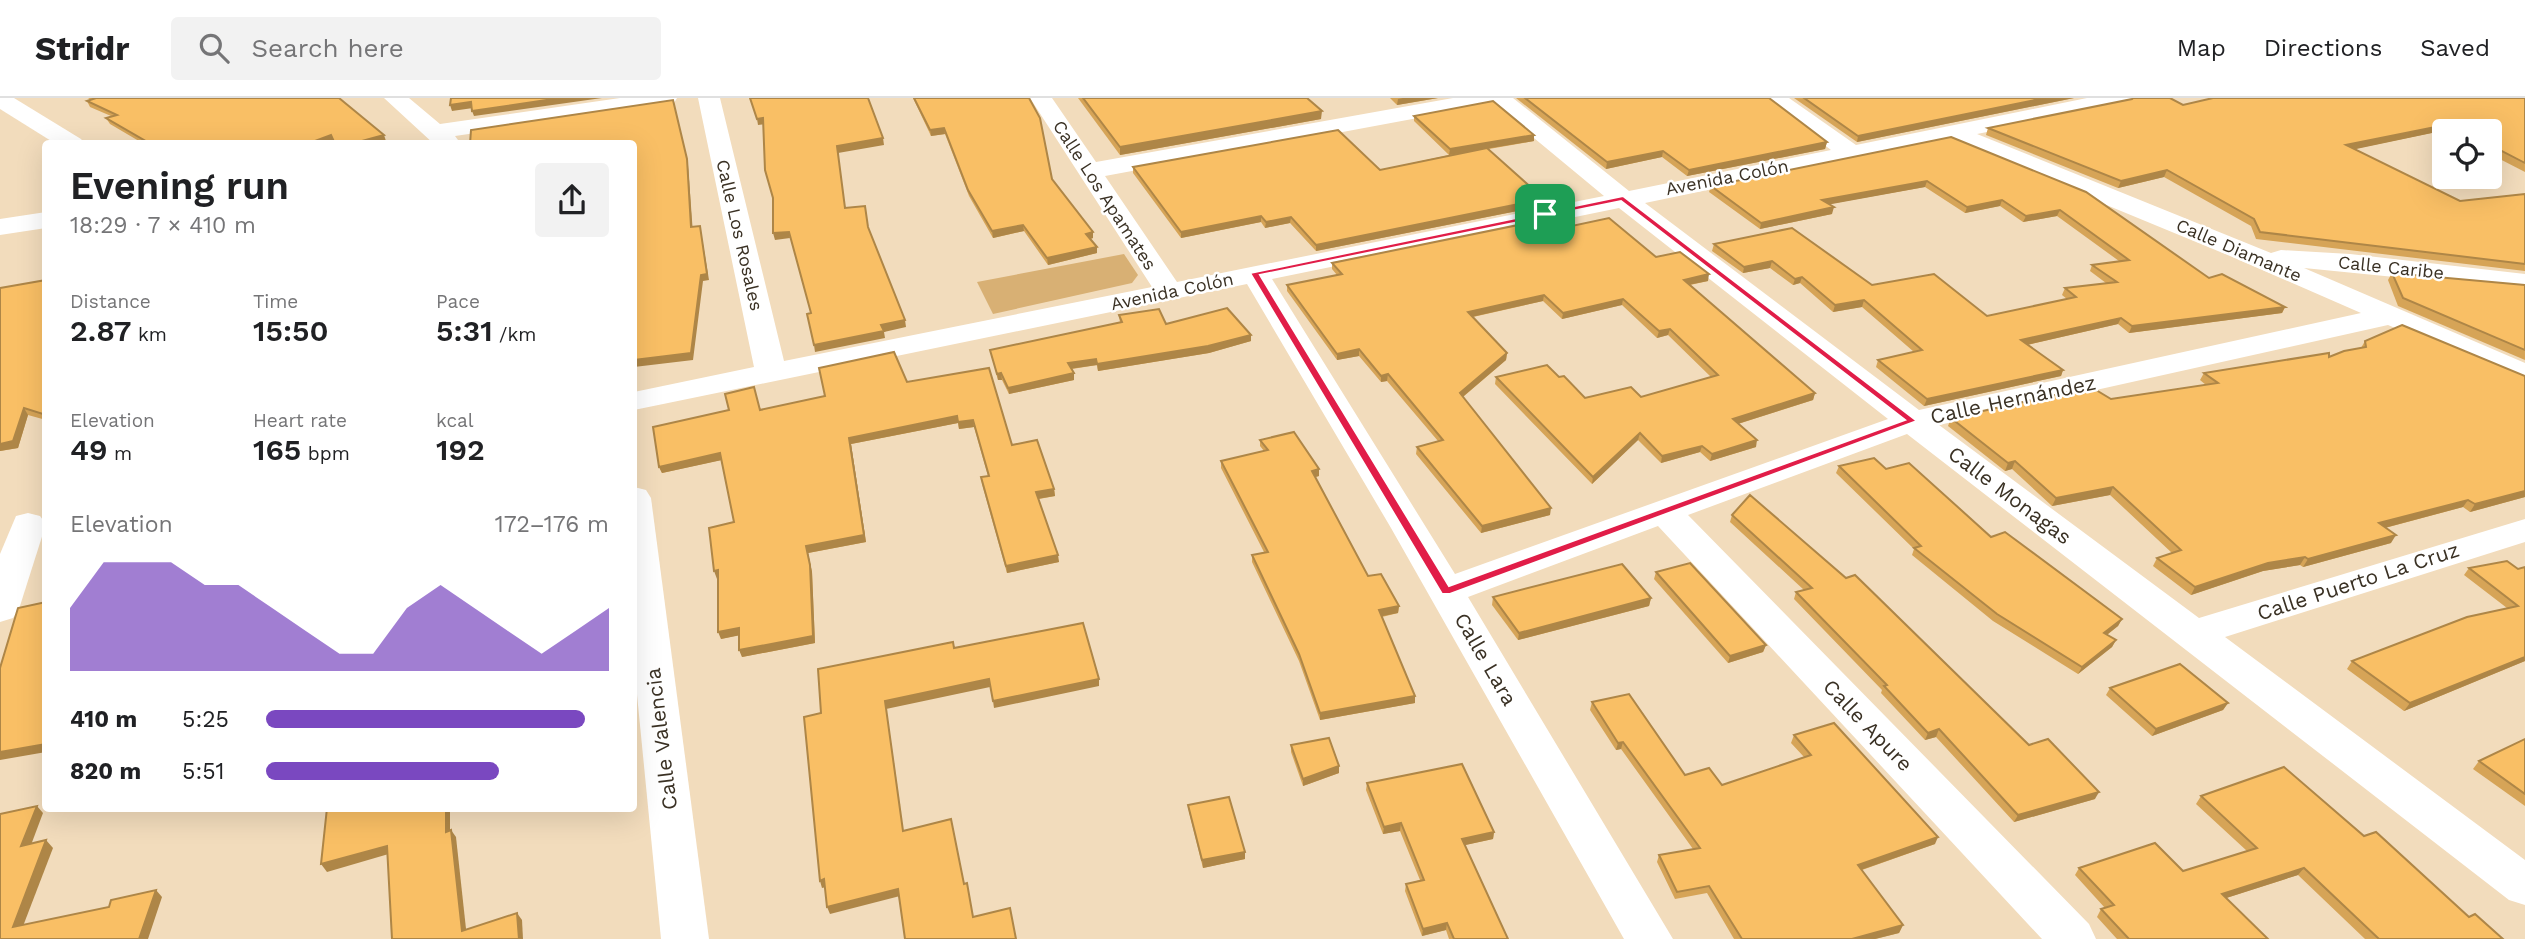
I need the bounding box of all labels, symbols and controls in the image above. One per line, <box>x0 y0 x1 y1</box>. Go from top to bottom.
search box <box>171 17 661 80</box>
text: Stridr <box>35 29 129 68</box>
icon: search <box>195 29 233 67</box>
text: Search here <box>251 33 404 63</box>
text: Map <box>2177 34 2226 62</box>
text: Directions <box>2264 34 2382 62</box>
text: Saved <box>2420 34 2490 62</box>
street label: Calle Los Apamates <box>1049 116 1161 274</box>
map controls <box>2432 119 2502 189</box>
button: locate <box>2432 119 2502 189</box>
street label: Avenida Colón <box>1664 155 1790 199</box>
street label: Calle Los Rosales <box>712 157 768 313</box>
button: share <box>535 163 609 237</box>
text: Evening run <box>70 164 289 208</box>
pin <box>1515 184 1575 244</box>
icon: arrive <box>1526 195 1564 233</box>
text: 18:29 · 7 × 410 m <box>70 212 256 239</box>
street label: Calle Diamante <box>2173 214 2305 286</box>
street label: Calle Caribe <box>2337 251 2445 283</box>
street label: Avenida Colón <box>1109 268 1235 314</box>
text: Distance <box>70 290 151 313</box>
text: Time <box>253 290 298 313</box>
text: Pace <box>436 290 480 313</box>
text: 2.87 <box>70 313 132 348</box>
text: 15:50 <box>253 313 328 348</box>
text: 5:31 <box>436 313 493 348</box>
text: km <box>132 323 167 346</box>
text: /km <box>493 323 536 346</box>
street label: Calle Hernández <box>1928 369 2098 429</box>
text: Elevation <box>70 409 155 432</box>
text: Heart rate <box>253 409 347 432</box>
text: kcal <box>436 409 474 432</box>
text: 49 <box>70 432 108 467</box>
text: 165 <box>253 432 301 467</box>
text: 192 <box>436 432 485 467</box>
street label: Calle Monagas <box>1943 441 2077 549</box>
text: m <box>108 442 132 465</box>
text: bpm <box>301 442 350 465</box>
text: Elevation <box>70 511 173 538</box>
text: 172–176 m <box>495 511 609 538</box>
street label: Calle Puerto La Cruz <box>2254 536 2462 626</box>
street label: Calle Lara <box>1449 608 1523 710</box>
street label: Calle Valencia <box>640 667 682 811</box>
street label: Calle Apure <box>1818 674 1918 776</box>
text: 410 m <box>70 706 137 733</box>
text: 5:25 <box>182 706 229 733</box>
text: 820 m <box>70 758 141 785</box>
text: 5:51 <box>182 758 225 785</box>

